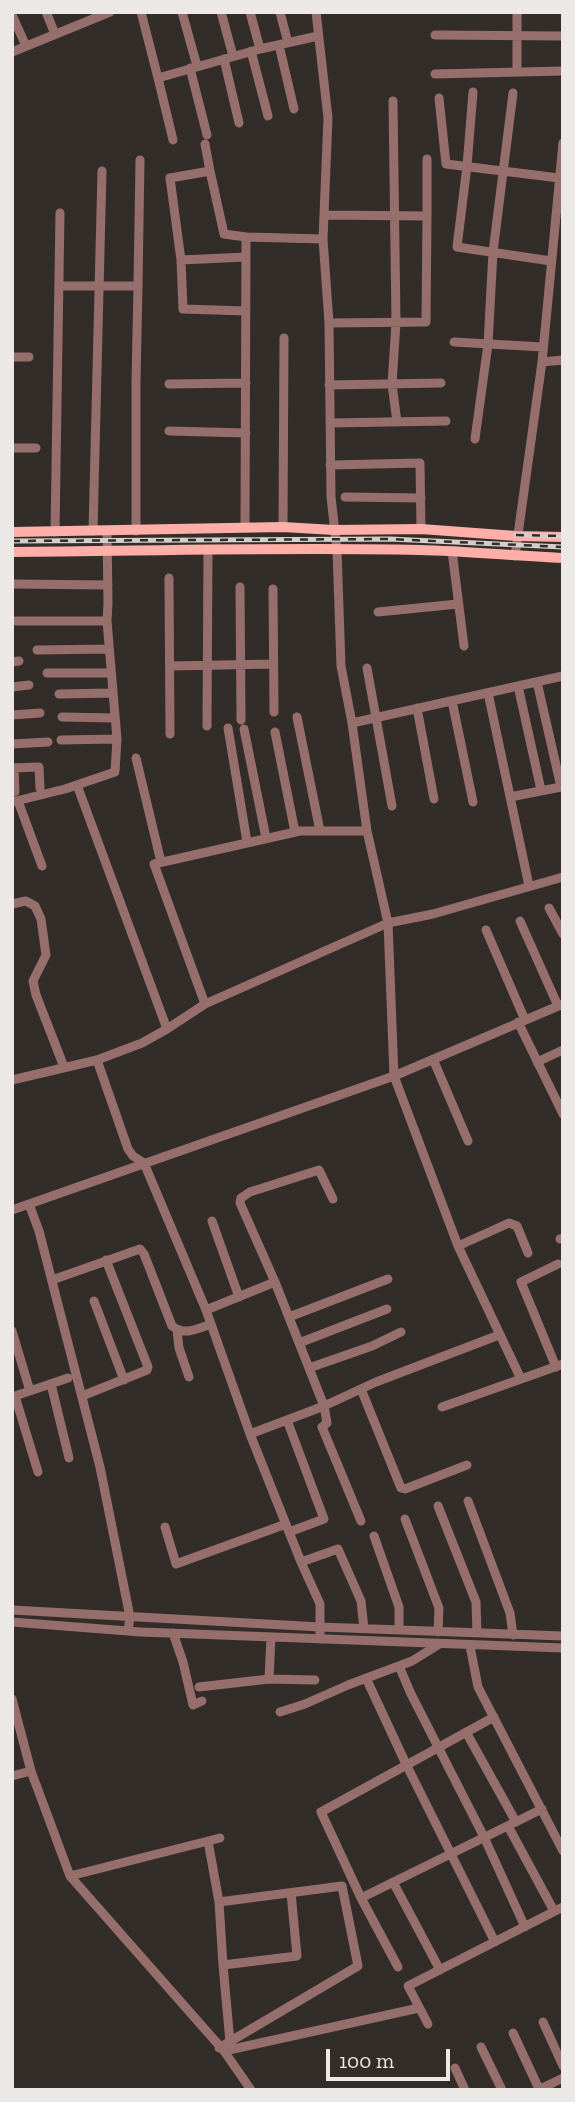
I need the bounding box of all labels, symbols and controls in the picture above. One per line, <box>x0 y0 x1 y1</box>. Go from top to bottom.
scale bar <box>330 2036 454 2080</box>
text: 100 m <box>339 2048 394 2073</box>

